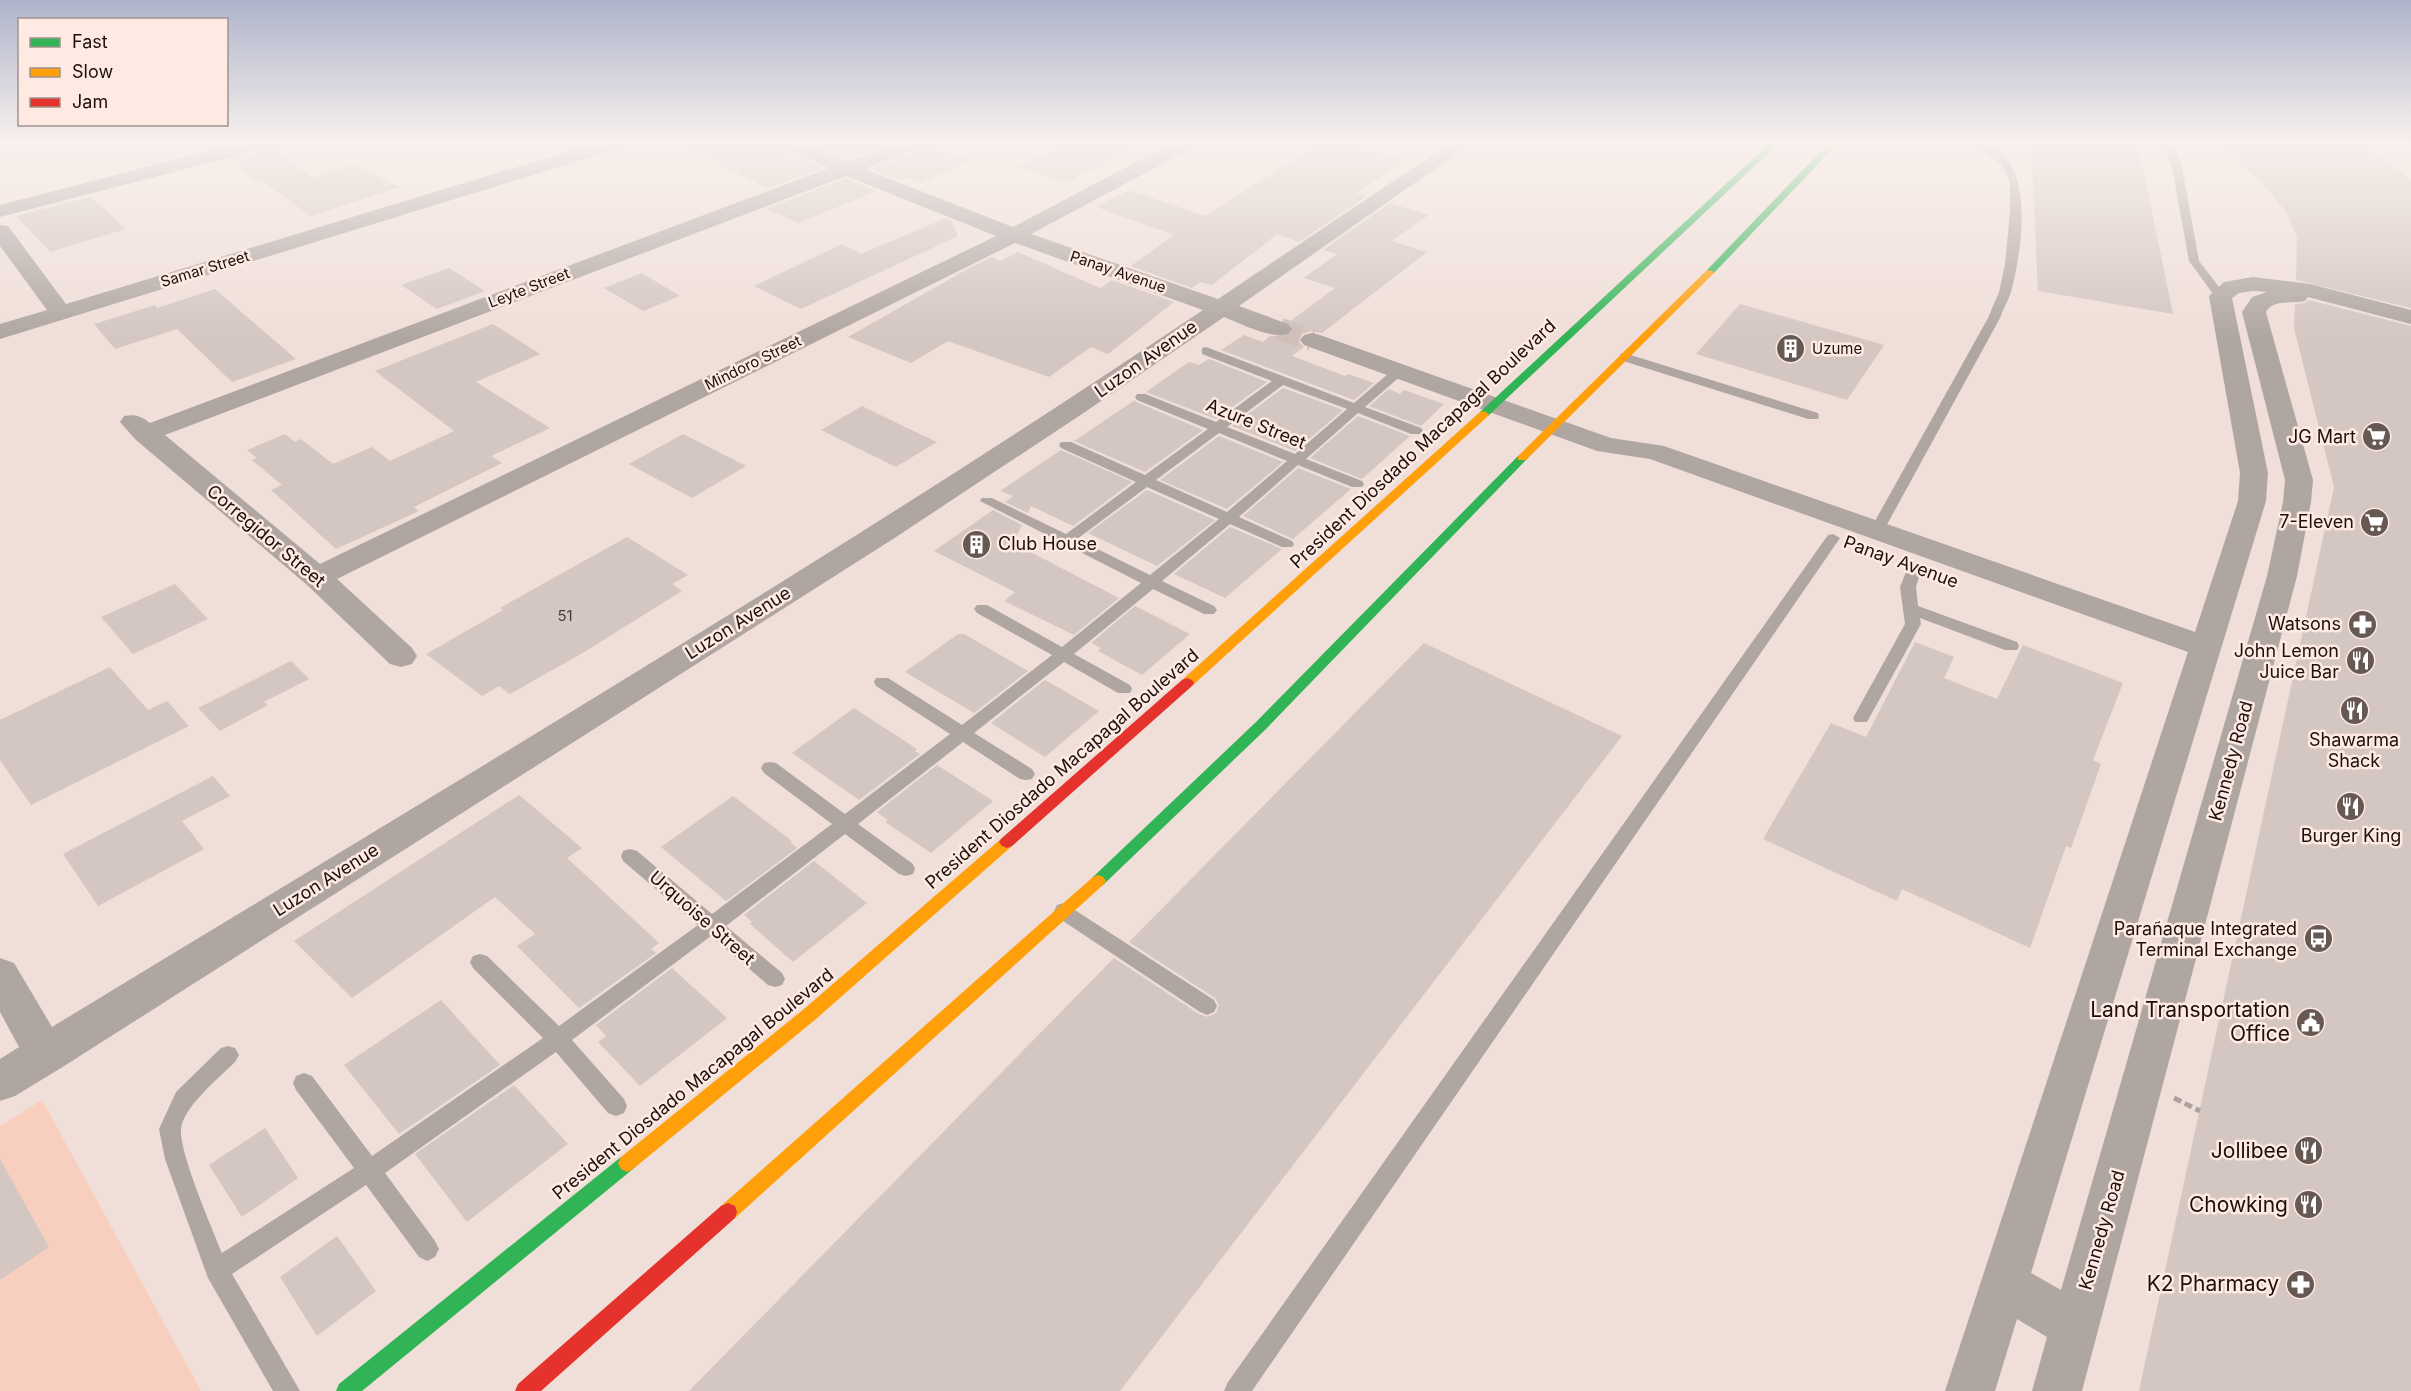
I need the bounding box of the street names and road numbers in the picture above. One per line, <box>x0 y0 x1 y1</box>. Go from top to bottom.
street label: Samar Street <box>158 246 252 291</box>
street label: Panay Avenue <box>1068 246 1169 297</box>
street label: Leyte Street <box>485 263 572 312</box>
street label: President Diosdado Macapagal Boulevard <box>1286 315 1560 572</box>
street label: Luzon Avenue <box>1090 316 1201 402</box>
street label: Mindoro Street <box>701 331 804 394</box>
street label: Azure Street <box>1203 394 1309 453</box>
street label: Corregidor Street <box>203 480 330 591</box>
street label: Panay Avenue <box>1841 531 1961 592</box>
street label: Luzon Avenue <box>681 582 794 663</box>
street label: President Diosdado Macapagal Boulevard <box>921 644 1203 893</box>
street label: Kennedy Road <box>2204 699 2257 823</box>
street label: Luzon Avenue <box>269 839 382 920</box>
street label: Urquoise Street <box>645 866 759 969</box>
street label: President Diosdado Macapagal Boulevard <box>548 964 837 1204</box>
street label: Kennedy Road <box>2074 1168 2129 1292</box>

